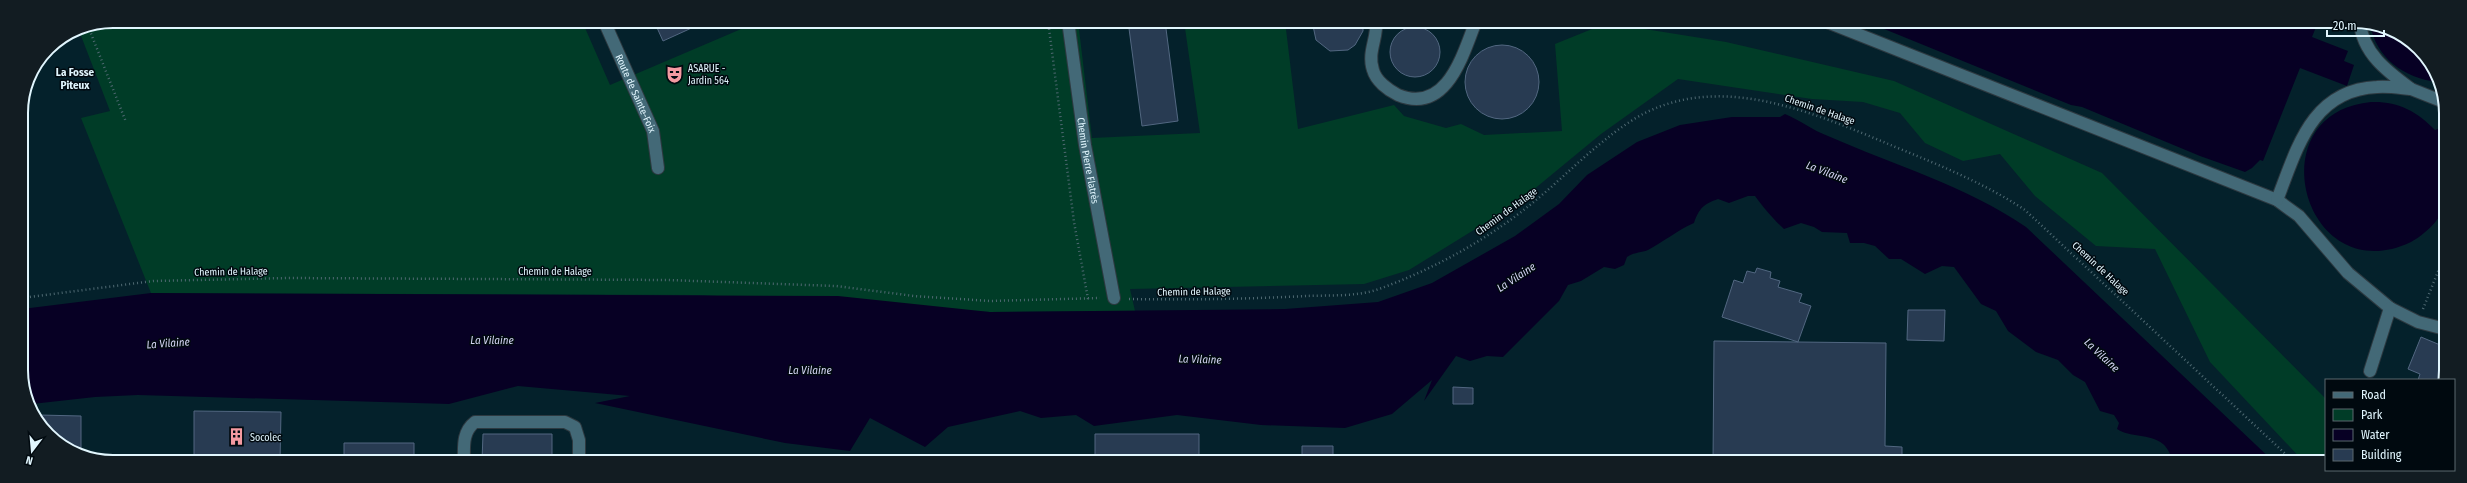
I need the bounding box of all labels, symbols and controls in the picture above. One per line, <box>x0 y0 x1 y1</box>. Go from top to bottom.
scale bar <box>2327 12 2384 38</box>
text: 20 m <box>2333 19 2357 33</box>
street label: Route de Sainte-Foix <box>613 52 658 135</box>
place label: ASARUE - Jardin 564 <box>688 63 729 87</box>
theatre icon: ASARUE - Jardin 564 <box>665 64 685 84</box>
district label: La Fosse Piteux <box>56 66 95 92</box>
street label: Chemin de Halage <box>1783 92 1856 128</box>
street label: Chemin Pierre Flatrès <box>1074 117 1101 205</box>
water label: La Vilaine <box>1804 159 1849 186</box>
street label: Chemin de Halage <box>1473 185 1540 238</box>
street label: Chemin de Halage <box>2069 239 2131 298</box>
water label: La Vilaine <box>1495 260 1538 295</box>
street label: Chemin de Halage <box>194 265 268 279</box>
street label: Chemin de Halage <box>518 266 592 278</box>
street label: Chemin de Halage <box>1157 285 1231 299</box>
water label: La Vilaine <box>470 334 514 347</box>
water label: La Vilaine <box>146 336 190 351</box>
water label: La Vilaine <box>2081 336 2122 375</box>
water label: La Vilaine <box>1178 352 1222 367</box>
water label: La Vilaine <box>788 364 832 377</box>
legend <box>2325 379 2455 471</box>
text: Road <box>2361 388 2386 402</box>
text: Park <box>2361 408 2383 422</box>
building icon: Socolec <box>227 427 247 447</box>
text: Water <box>2361 428 2390 442</box>
north arrow <box>12 431 52 471</box>
place label: Socolec <box>250 432 282 444</box>
text: Building <box>2361 448 2402 462</box>
text: N <box>24 453 34 467</box>

